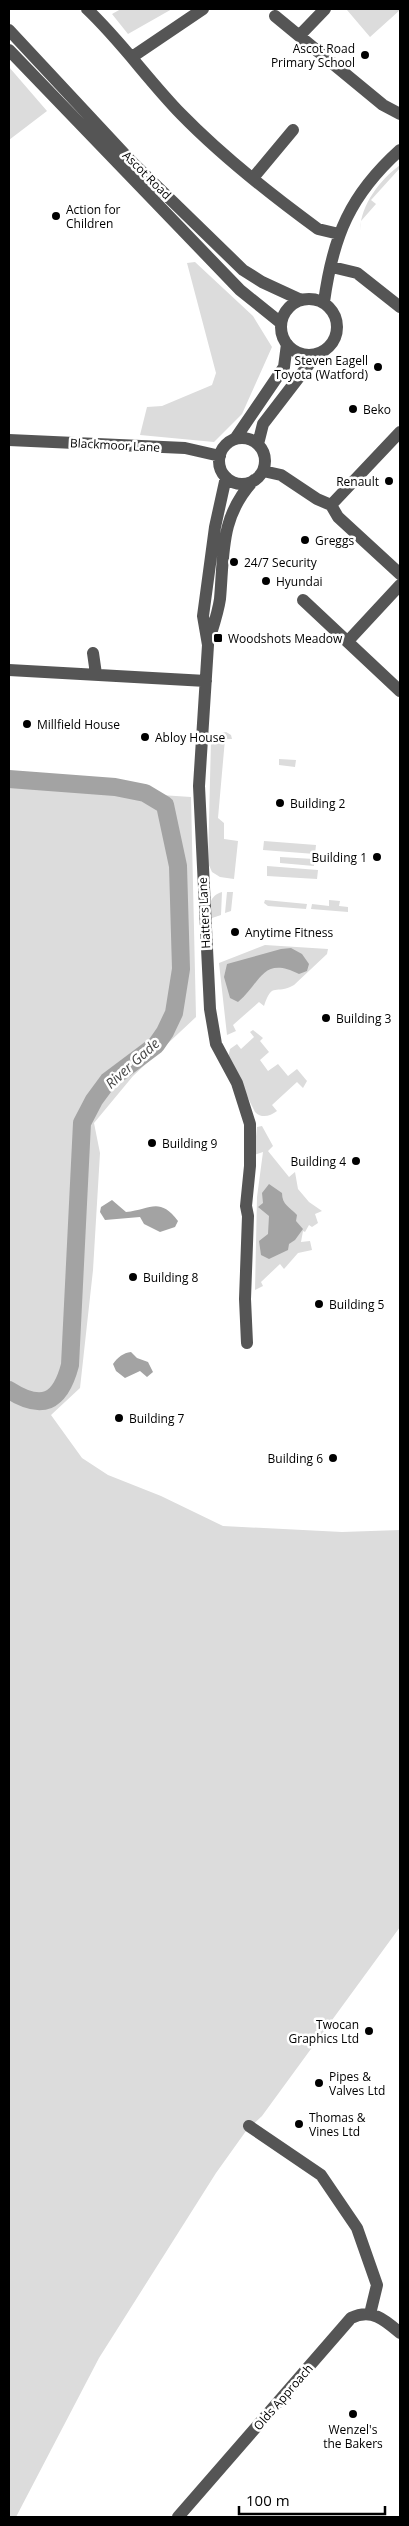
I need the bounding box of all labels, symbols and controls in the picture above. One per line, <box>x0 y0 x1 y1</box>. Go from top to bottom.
place label: Ascot Road Primary School <box>271 40 355 71</box>
marker: Ascot Road Primary School <box>359 49 371 61</box>
street label: Ascot Road <box>119 147 175 203</box>
place label: Action for Children <box>66 201 121 232</box>
marker: Action for Children <box>50 210 62 222</box>
place label: Steven Eagell Toyota (Watford) <box>274 352 368 383</box>
marker: Steven Eagell Toyota (Watford) <box>372 361 384 373</box>
place label: Beko <box>363 401 391 418</box>
marker: Beko <box>347 403 359 415</box>
street label: Blackmoor Lane <box>70 434 161 456</box>
place label: Renault <box>336 473 379 490</box>
marker: Renault <box>383 475 395 487</box>
place label: Greggs <box>315 532 354 549</box>
marker: Greggs <box>299 534 311 546</box>
place label: 24/7 Security <box>244 554 318 571</box>
marker: 24/7 Security <box>228 556 240 568</box>
place label: Hyundai <box>276 573 323 590</box>
marker: Hyundai <box>260 575 272 587</box>
place label: Woodshots Meadow <box>228 630 343 647</box>
marker: Woodshots Meadow <box>212 632 224 644</box>
place label: Millfield House <box>37 716 120 733</box>
marker: Millfield House <box>21 718 33 730</box>
place label: Abloy House <box>155 729 225 746</box>
marker: Abloy House <box>139 731 151 743</box>
place label: Building 2 <box>290 795 346 812</box>
marker: Building 2 <box>274 797 286 809</box>
place label: Building 1 <box>312 849 367 866</box>
marker: Building 1 <box>371 851 383 863</box>
street label: Hatters Lane <box>194 877 214 949</box>
place label: Anytime Fitness <box>245 924 334 941</box>
marker: Anytime Fitness <box>229 926 241 938</box>
place label: Building 3 <box>336 1010 392 1027</box>
marker: Building 3 <box>320 1012 332 1024</box>
water label: River Gade <box>101 1034 163 1092</box>
place label: Building 9 <box>162 1135 218 1152</box>
marker: Building 9 <box>146 1137 158 1149</box>
place label: Building 4 <box>291 1153 346 1170</box>
marker: Building 4 <box>350 1155 362 1167</box>
place label: Building 8 <box>143 1269 199 1286</box>
marker: Building 8 <box>127 1271 139 1283</box>
place label: Building 5 <box>329 1296 385 1313</box>
marker: Building 5 <box>313 1298 325 1310</box>
place label: Building 7 <box>129 1410 185 1427</box>
marker: Building 7 <box>113 1412 125 1424</box>
place label: Building 6 <box>268 1450 323 1467</box>
marker: Building 6 <box>327 1452 339 1464</box>
place label: Twocan Graphics Ltd <box>289 2016 359 2047</box>
marker: Twocan Graphics Ltd <box>363 2025 375 2037</box>
place label: Pipes & Valves Ltd <box>329 2068 385 2099</box>
marker: Pipes & Valves Ltd <box>313 2077 325 2089</box>
place label: Thomas & Vines Ltd <box>309 2109 366 2140</box>
marker: Thomas & Vines Ltd <box>293 2118 305 2130</box>
street label: Olds Approach <box>249 2360 317 2434</box>
marker: Wenzel's the Bakers <box>347 2408 359 2420</box>
place label: Wenzel's the Bakers <box>323 2421 383 2452</box>
scale bar <box>239 2484 385 2516</box>
text: 100 m <box>246 2490 290 2510</box>

